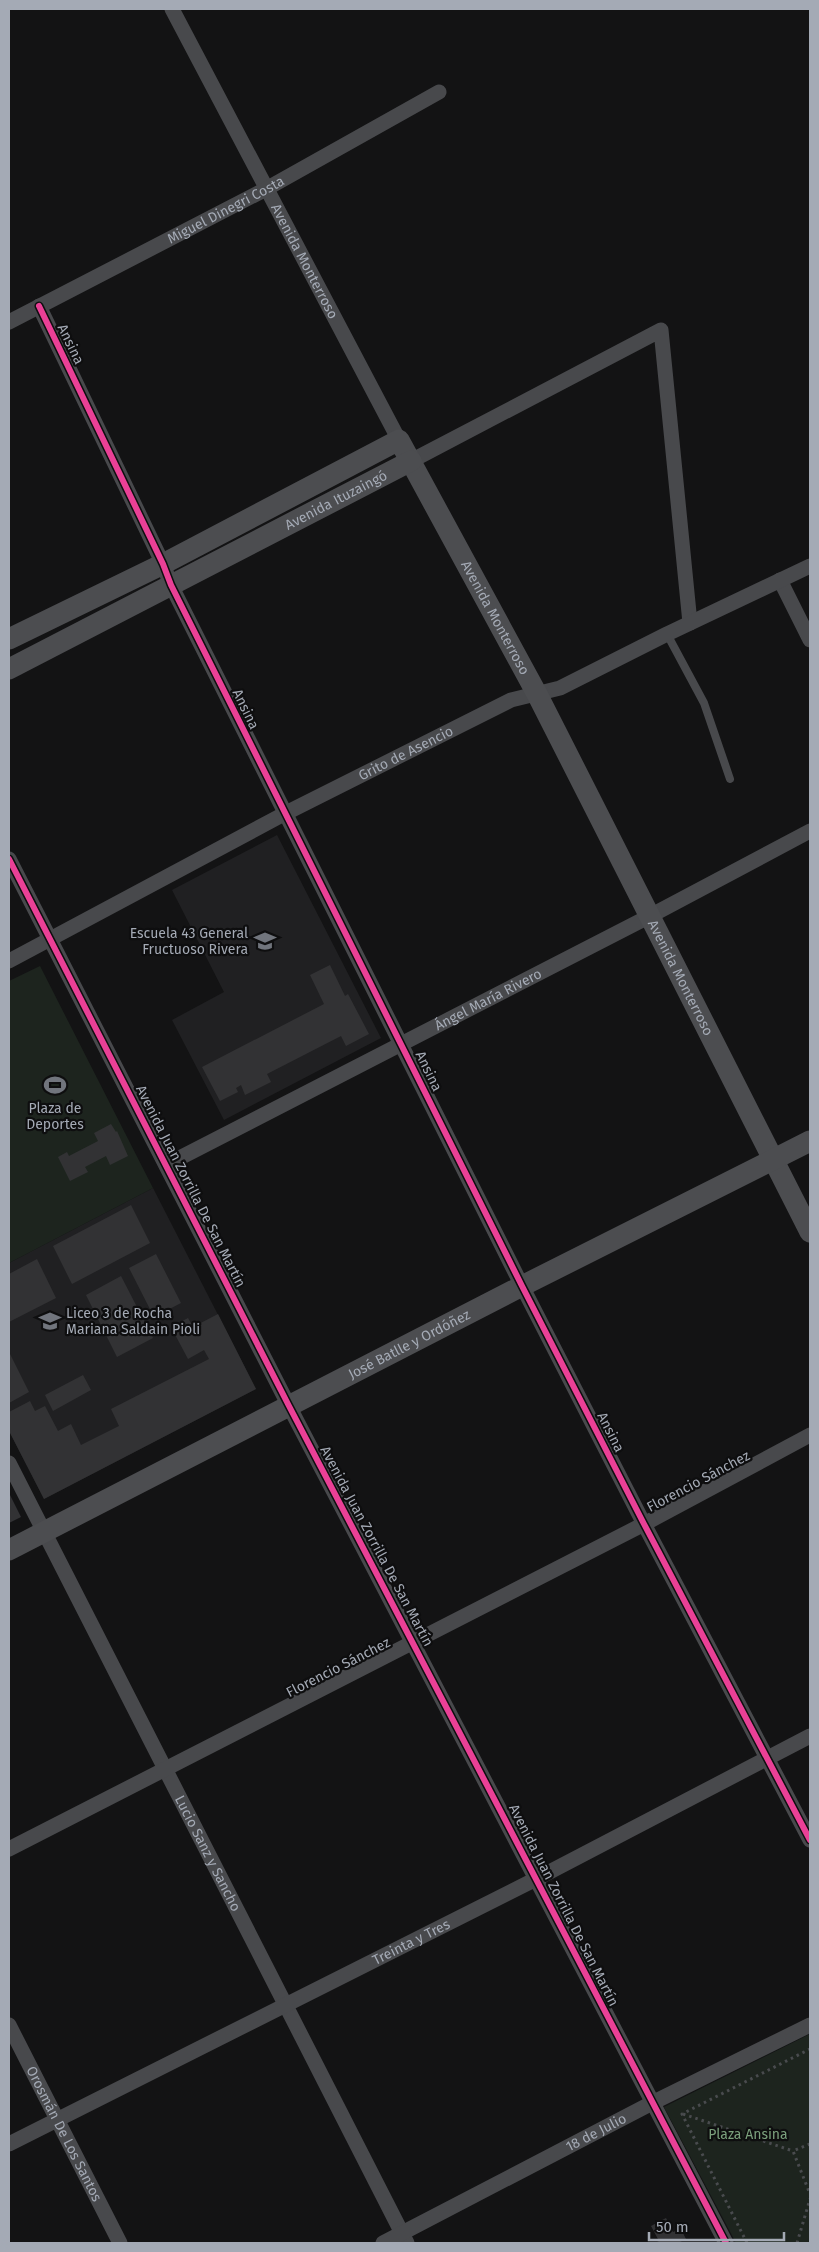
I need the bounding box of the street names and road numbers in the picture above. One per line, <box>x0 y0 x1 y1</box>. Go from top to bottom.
street label: Miguel Dinegri Costa <box>164 172 287 248</box>
street label: Avenida Monterroso <box>267 201 342 322</box>
street label: Ansina <box>54 321 88 367</box>
street label: Avenida Ituzaingó <box>282 467 390 534</box>
street label: Avenida Monterroso <box>457 558 533 678</box>
street label: Ansina <box>229 686 263 732</box>
street label: Grito de Asencio <box>356 722 456 784</box>
street label: Avenida Monterroso <box>644 917 717 1039</box>
street label: Ángel María Rivero <box>431 965 545 1034</box>
street label: Ansina <box>412 1048 446 1094</box>
street label: Avenida Juan Zorrilla De San Martín <box>132 1082 249 1290</box>
street label: José Batlle y Ordóñez <box>346 1306 473 1383</box>
street label: Ansina <box>593 1409 628 1455</box>
street label: Avenida Juan Zorrilla De San Martín <box>316 1443 437 1649</box>
street label: Florencio Sánchez <box>644 1447 753 1516</box>
street label: Florencio Sánchez <box>283 1634 393 1701</box>
street label: Lucio Sanz y Sancho <box>171 1792 244 1914</box>
street label: Avenida Juan Zorrilla De San Martín <box>505 1801 622 2009</box>
street label: Treinta y Tres <box>370 1915 453 1969</box>
street label: Orosmán De Los Santos <box>22 2063 106 2205</box>
street label: 18 de Julio <box>563 2110 629 2155</box>

